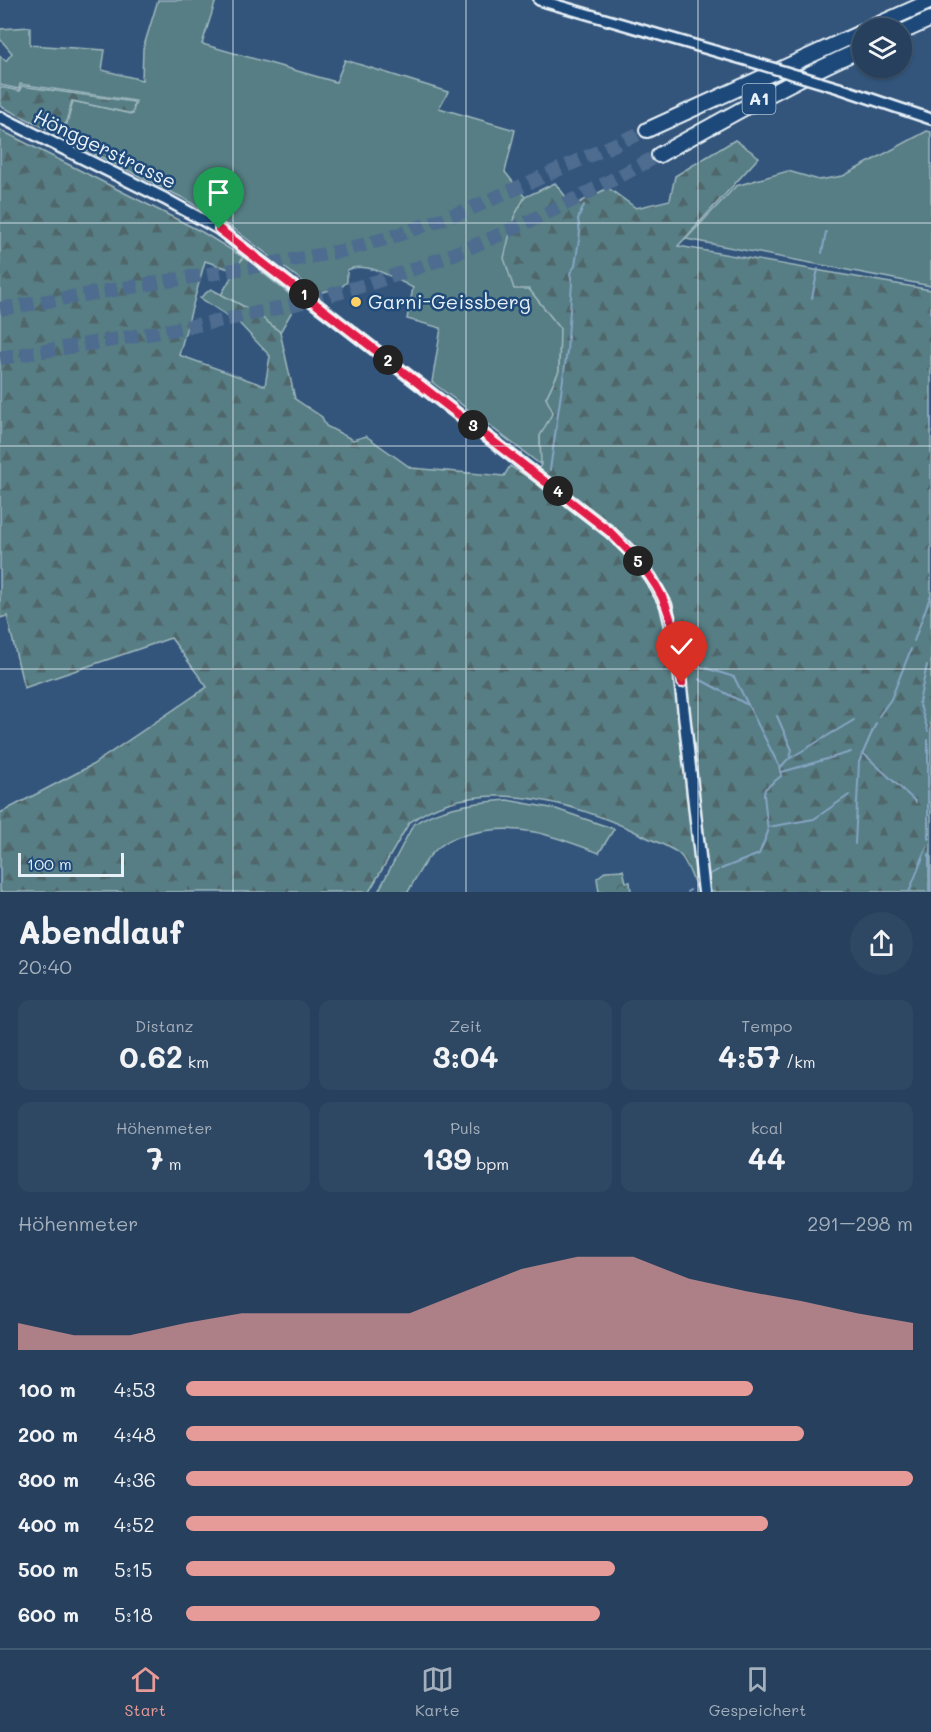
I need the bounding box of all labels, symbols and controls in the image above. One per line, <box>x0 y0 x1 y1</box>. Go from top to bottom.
map controls <box>852 18 912 78</box>
button: layers <box>852 18 912 78</box>
road number: A1 <box>742 84 776 114</box>
street label: Hönggerstrasse <box>30 102 181 194</box>
pin <box>193 167 244 229</box>
icon: arrive <box>202 176 235 209</box>
pin: 1 <box>289 279 319 309</box>
text: 1 <box>300 283 308 304</box>
place label: Garni-Geissberg <box>368 288 530 314</box>
marker: Garni-Geissberg <box>349 295 363 309</box>
pin: 2 <box>373 345 403 375</box>
text: 2 <box>384 349 392 370</box>
pin: 3 <box>458 410 488 440</box>
text: 3 <box>468 414 478 435</box>
pin: 4 <box>543 476 573 506</box>
text: 4 <box>553 480 563 501</box>
pin: 5 <box>623 546 653 576</box>
text: 5 <box>633 550 643 571</box>
pin <box>656 621 707 683</box>
icon: check <box>665 630 698 663</box>
scale bar <box>18 850 124 878</box>
text: 100 m <box>27 853 72 874</box>
text: Abendlauf <box>18 909 184 952</box>
button: share <box>850 912 913 975</box>
text: 20:40 <box>18 953 72 979</box>
text: Distanz <box>135 1015 193 1036</box>
text: Zeit <box>449 1015 482 1036</box>
text: Tempo <box>741 1015 792 1036</box>
text: 0.62 <box>119 1036 183 1076</box>
text: 3:04 <box>433 1036 498 1076</box>
text: 4:57 <box>718 1036 781 1076</box>
text: km <box>183 1051 209 1072</box>
text: /km <box>781 1051 816 1072</box>
text: Höhenmeter <box>116 1117 212 1138</box>
text: Puls <box>450 1117 481 1138</box>
text: kcal <box>751 1117 783 1138</box>
text: 7 <box>147 1138 164 1178</box>
text: 139 <box>422 1138 471 1178</box>
text: 44 <box>748 1138 786 1178</box>
text: m <box>164 1153 181 1174</box>
text: bpm <box>471 1153 509 1174</box>
text: Höhenmeter <box>18 1210 138 1236</box>
text: 291–298 m <box>807 1210 913 1236</box>
text: 100 m <box>18 1376 76 1402</box>
text: 4:53 <box>114 1376 155 1402</box>
text: 200 m <box>18 1421 78 1447</box>
text: 4:48 <box>114 1421 156 1447</box>
text: 300 m <box>18 1466 79 1492</box>
text: 4:36 <box>114 1466 156 1492</box>
text: 400 m <box>18 1511 79 1537</box>
text: 4:52 <box>114 1511 155 1537</box>
text: 500 m <box>18 1556 78 1582</box>
text: 5:15 <box>114 1556 152 1582</box>
text: 600 m <box>18 1601 79 1627</box>
text: 5:18 <box>114 1601 153 1627</box>
tab: Start <box>125 1663 166 1720</box>
tab: Karte <box>415 1663 460 1720</box>
tab: Gespeichert <box>709 1663 806 1720</box>

